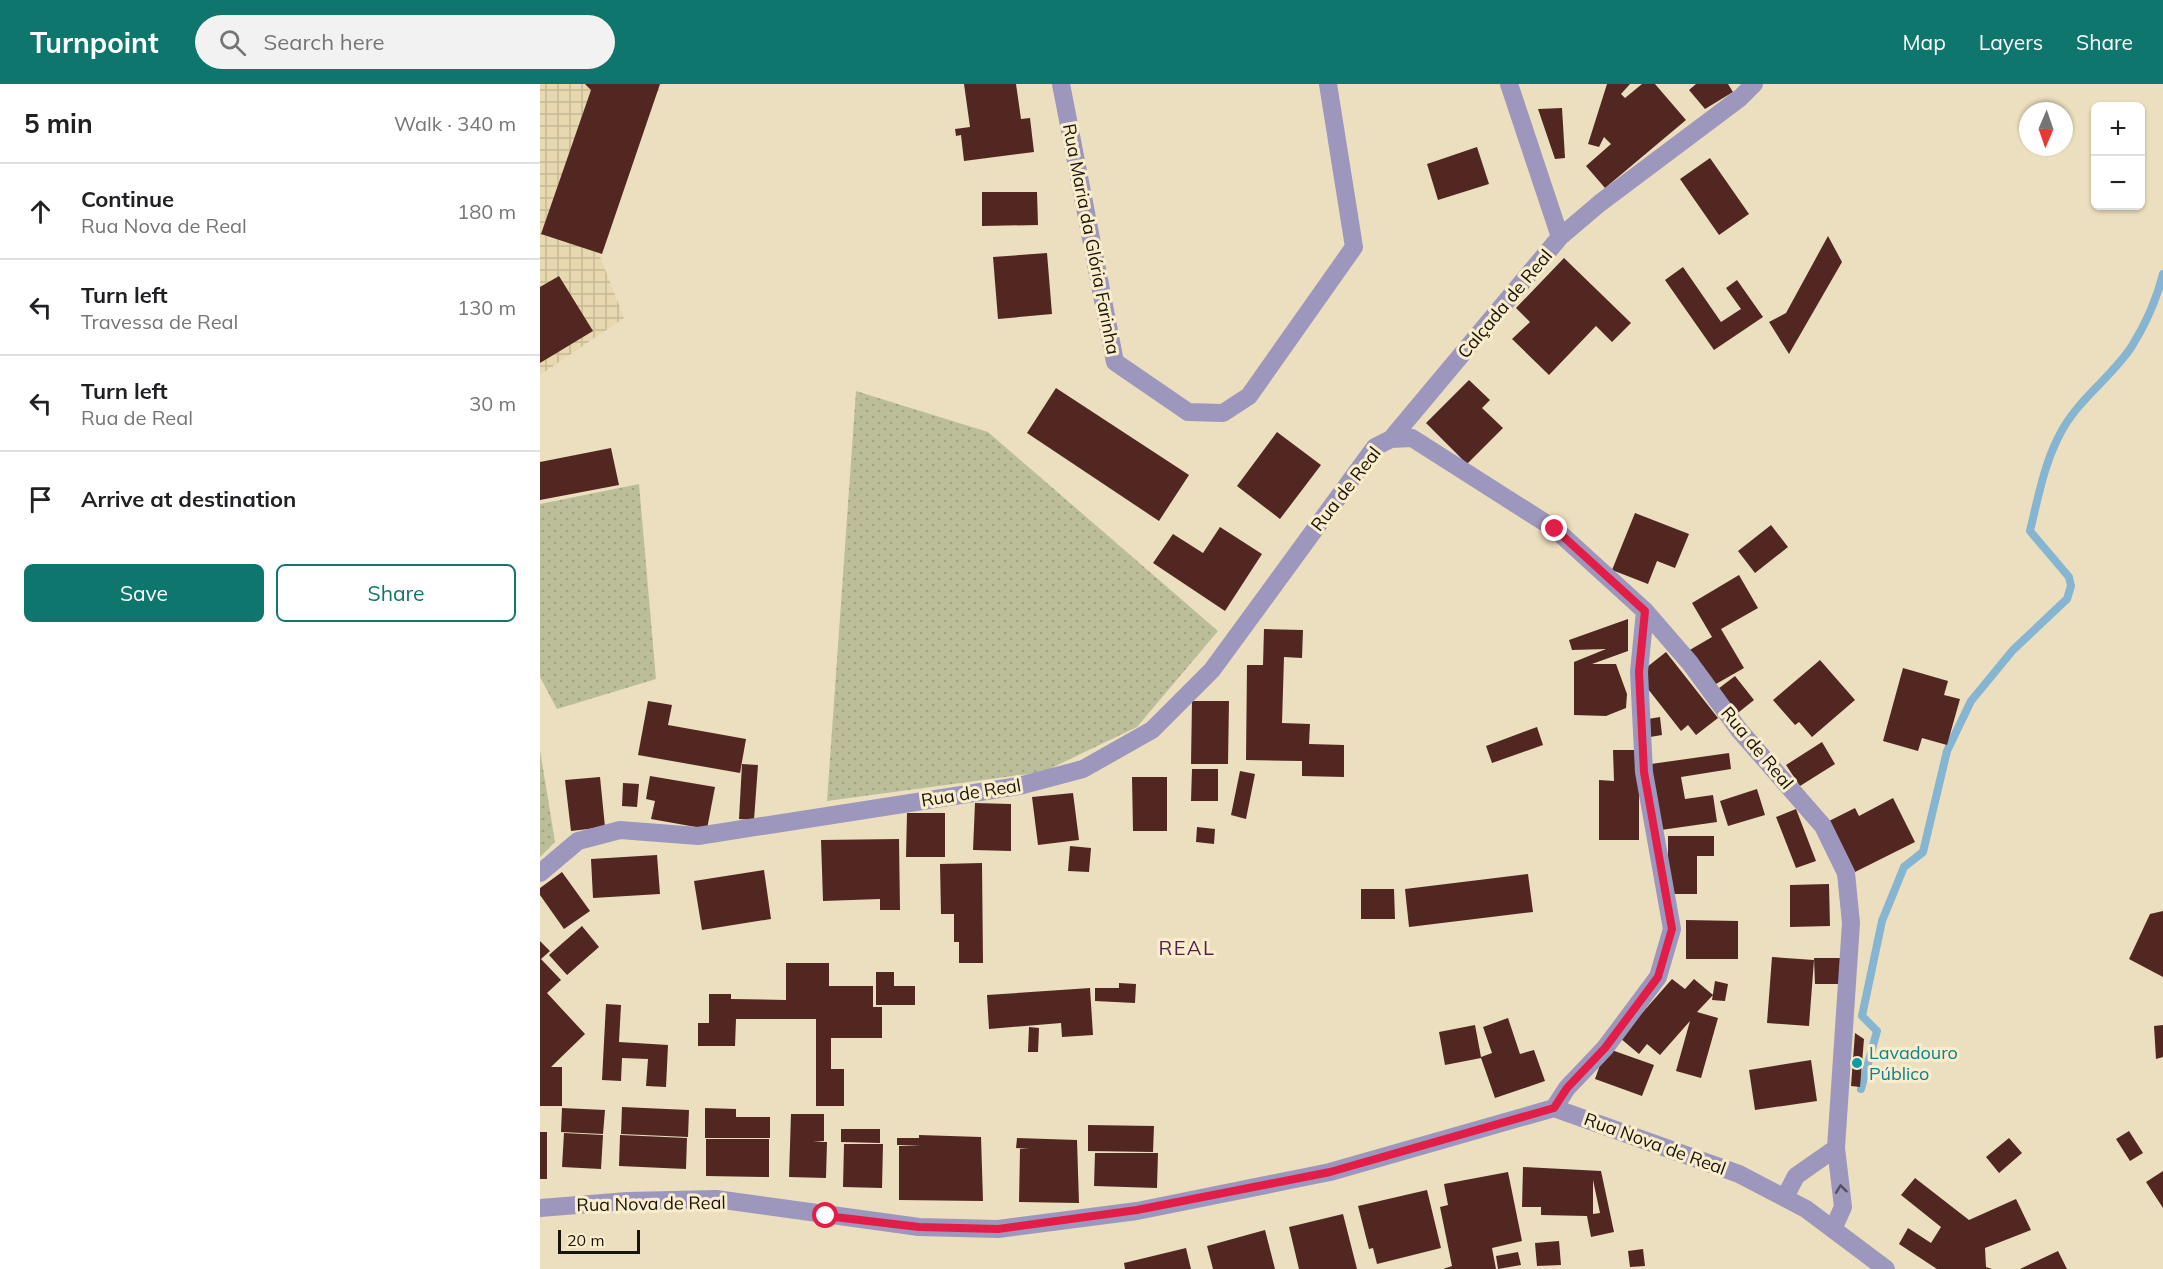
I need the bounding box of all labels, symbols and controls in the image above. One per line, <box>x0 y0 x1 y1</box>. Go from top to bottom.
search box <box>195 15 615 69</box>
text: Turnpoint <box>30 25 159 60</box>
icon: search <box>216 26 249 59</box>
text: Search here <box>264 28 384 56</box>
text: Map <box>1903 29 1946 55</box>
text: Layers <box>1979 29 2043 55</box>
text: Share <box>2076 29 2133 55</box>
north arrow <box>2019 102 2073 156</box>
map controls <box>2091 102 2145 210</box>
button: + <box>2091 102 2145 156</box>
text: 5 min <box>24 107 93 140</box>
text: Walk · 340 m <box>394 111 516 136</box>
street label: Rua Maria da Glória Farinha <box>1058 122 1125 356</box>
button: − <box>2091 156 2145 210</box>
text: Continue <box>81 185 174 213</box>
icon: ahead <box>24 195 57 228</box>
text: 180 m <box>457 199 516 224</box>
text: Rua Nova de Real <box>81 213 247 238</box>
street label: Calçada de Real <box>1452 244 1557 363</box>
text: Turn left <box>81 281 168 309</box>
icon: left <box>24 291 57 324</box>
text: 130 m <box>457 295 516 320</box>
text: Travessa de Real <box>81 309 238 334</box>
text: Turn left <box>81 377 168 405</box>
icon: left <box>24 387 57 420</box>
text: 30 m <box>469 391 516 416</box>
text: Rua de Real <box>81 405 193 430</box>
street label: Rua de Real <box>1306 442 1386 535</box>
icon: arrive <box>24 483 57 516</box>
text: Arrive at destination <box>81 485 296 513</box>
route end <box>1541 515 1567 541</box>
button: Save <box>24 564 264 622</box>
button: Share <box>276 564 516 622</box>
street label: Rua de Real <box>1716 702 1799 794</box>
street label: Rua de Real <box>919 773 1022 812</box>
district label: REAL <box>1159 935 1215 960</box>
place label: Lavadouro Público <box>1869 1041 1958 1085</box>
marker: Lavadouro Público <box>1850 1056 1864 1070</box>
street label: Rua Nova de Real <box>1581 1107 1729 1180</box>
one-way arrow <box>1835 1184 1848 1193</box>
street label: Rua Nova de Real <box>576 1191 726 1216</box>
route start <box>812 1202 838 1228</box>
scale bar <box>558 1227 640 1254</box>
text: 20 m <box>567 1230 604 1250</box>

